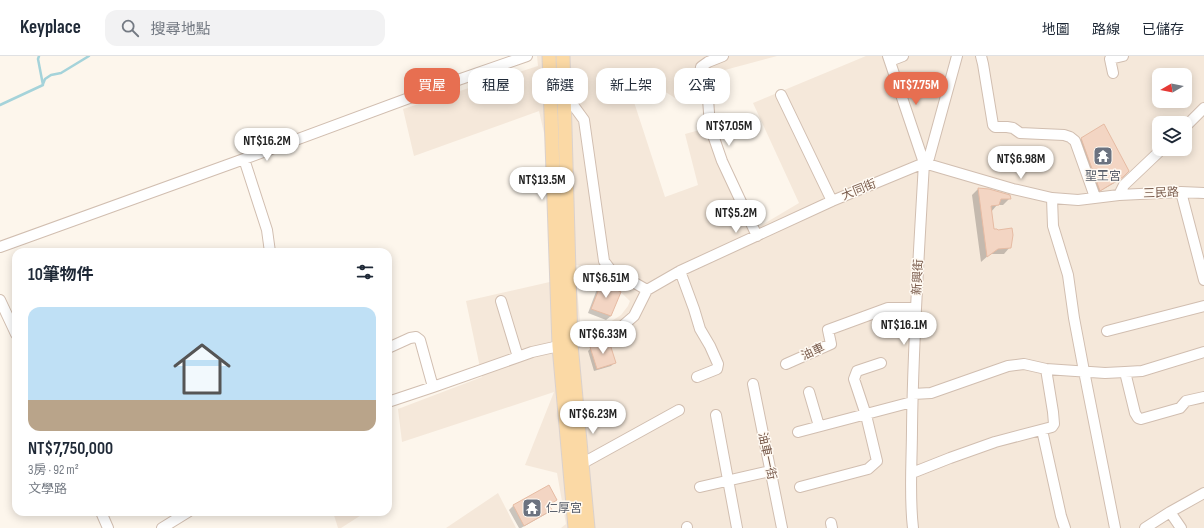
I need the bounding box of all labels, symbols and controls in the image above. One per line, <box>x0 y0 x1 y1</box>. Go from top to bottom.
search box <box>105 10 385 46</box>
text: Keyplace <box>20 16 81 39</box>
icon: search <box>119 17 141 39</box>
text: 搜尋地點 <box>151 20 211 39</box>
text: 地圖 <box>1042 21 1070 38</box>
text: 路線 <box>1092 21 1120 38</box>
text: 已儲存 <box>1142 21 1184 38</box>
chip: 買屋 <box>404 68 460 104</box>
chip: 租屋 <box>468 68 524 104</box>
chip: 篩選 <box>532 68 588 104</box>
chip: 新上架 <box>596 68 666 104</box>
chip: 公寓 <box>674 68 730 104</box>
north arrow <box>1152 68 1192 108</box>
map controls <box>1152 68 1192 156</box>
pin: NT$7.75M <box>875 72 957 106</box>
text: NT$7.75M <box>893 77 939 93</box>
pin: NT$7.05M <box>688 113 770 147</box>
button: layers <box>1152 116 1192 156</box>
text: NT$7.05M <box>706 118 752 134</box>
pin: NT$16.2M <box>226 128 308 162</box>
text: NT$16.2M <box>243 133 291 149</box>
temple icon: 聖王宮 <box>1092 145 1114 167</box>
pin: NT$6.98M <box>980 146 1062 180</box>
text: NT$6.98M <box>997 151 1045 167</box>
pin: NT$13.5M <box>501 167 583 201</box>
place label: 聖王宮 <box>1085 169 1121 184</box>
text: NT$13.5M <box>518 172 566 188</box>
street label: 大同街 <box>839 176 879 204</box>
street label: 三民路 <box>1143 185 1179 201</box>
pin: NT$5.2M <box>699 200 773 234</box>
text: NT$5.2M <box>715 205 757 221</box>
street label: 新興街 <box>910 259 926 295</box>
icon: filters <box>354 261 376 283</box>
text: 10筆物件 <box>28 265 94 285</box>
pin: NT$6.51M <box>565 265 647 299</box>
text: NT$6.51M <box>582 270 630 286</box>
pin: NT$16.1M <box>863 312 945 346</box>
text: NT$16.1M <box>881 317 927 333</box>
pin: NT$6.33M <box>562 321 644 355</box>
text: NT$6.33M <box>579 326 627 342</box>
icon: home <box>166 333 238 405</box>
street label: 油車 <box>799 340 827 364</box>
pin: NT$6.23M <box>552 401 634 435</box>
text: NT$6.23M <box>569 406 617 422</box>
street label: 油車一街 <box>755 431 779 481</box>
text: NT$7,750,000 <box>28 439 113 459</box>
text: 3房 · 92 m² <box>28 462 79 478</box>
text: 文學路 <box>28 481 67 497</box>
temple icon: 仁厚宮 <box>521 497 543 519</box>
place label: 仁厚宮 <box>546 501 582 516</box>

